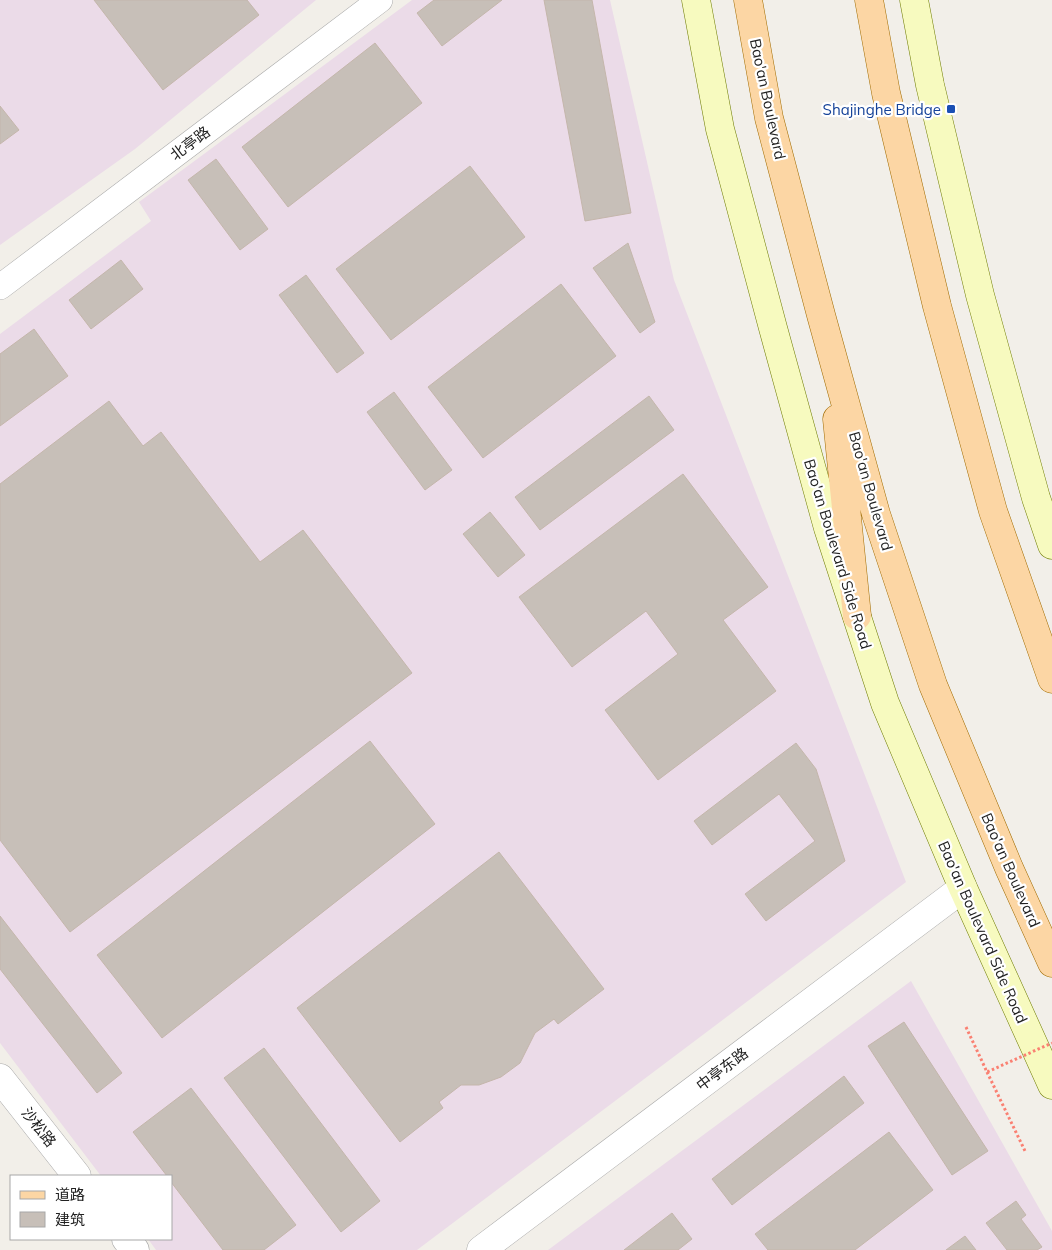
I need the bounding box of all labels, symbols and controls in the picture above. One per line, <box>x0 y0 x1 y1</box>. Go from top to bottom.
street label: Bao'an Boulevard <box>746 37 790 161</box>
place label: Shajinghe Bridge <box>823 100 941 119</box>
marker: Shajinghe Bridge <box>945 103 957 115</box>
street label: 北亭路 <box>166 122 214 164</box>
street label: Bao'an Boulevard <box>845 429 897 553</box>
street label: Bao'an Boulevard Side Road <box>800 457 876 651</box>
street label: Bao'an Boulevard <box>977 810 1045 930</box>
street label: Bao'an Boulevard Side Road <box>934 838 1032 1026</box>
street label: 中亭东路 <box>692 1043 752 1095</box>
street label: 沙松路 <box>18 1103 60 1151</box>
legend <box>10 1175 172 1240</box>
text: 道路 <box>55 1185 85 1204</box>
text: 建筑 <box>55 1210 85 1229</box>

